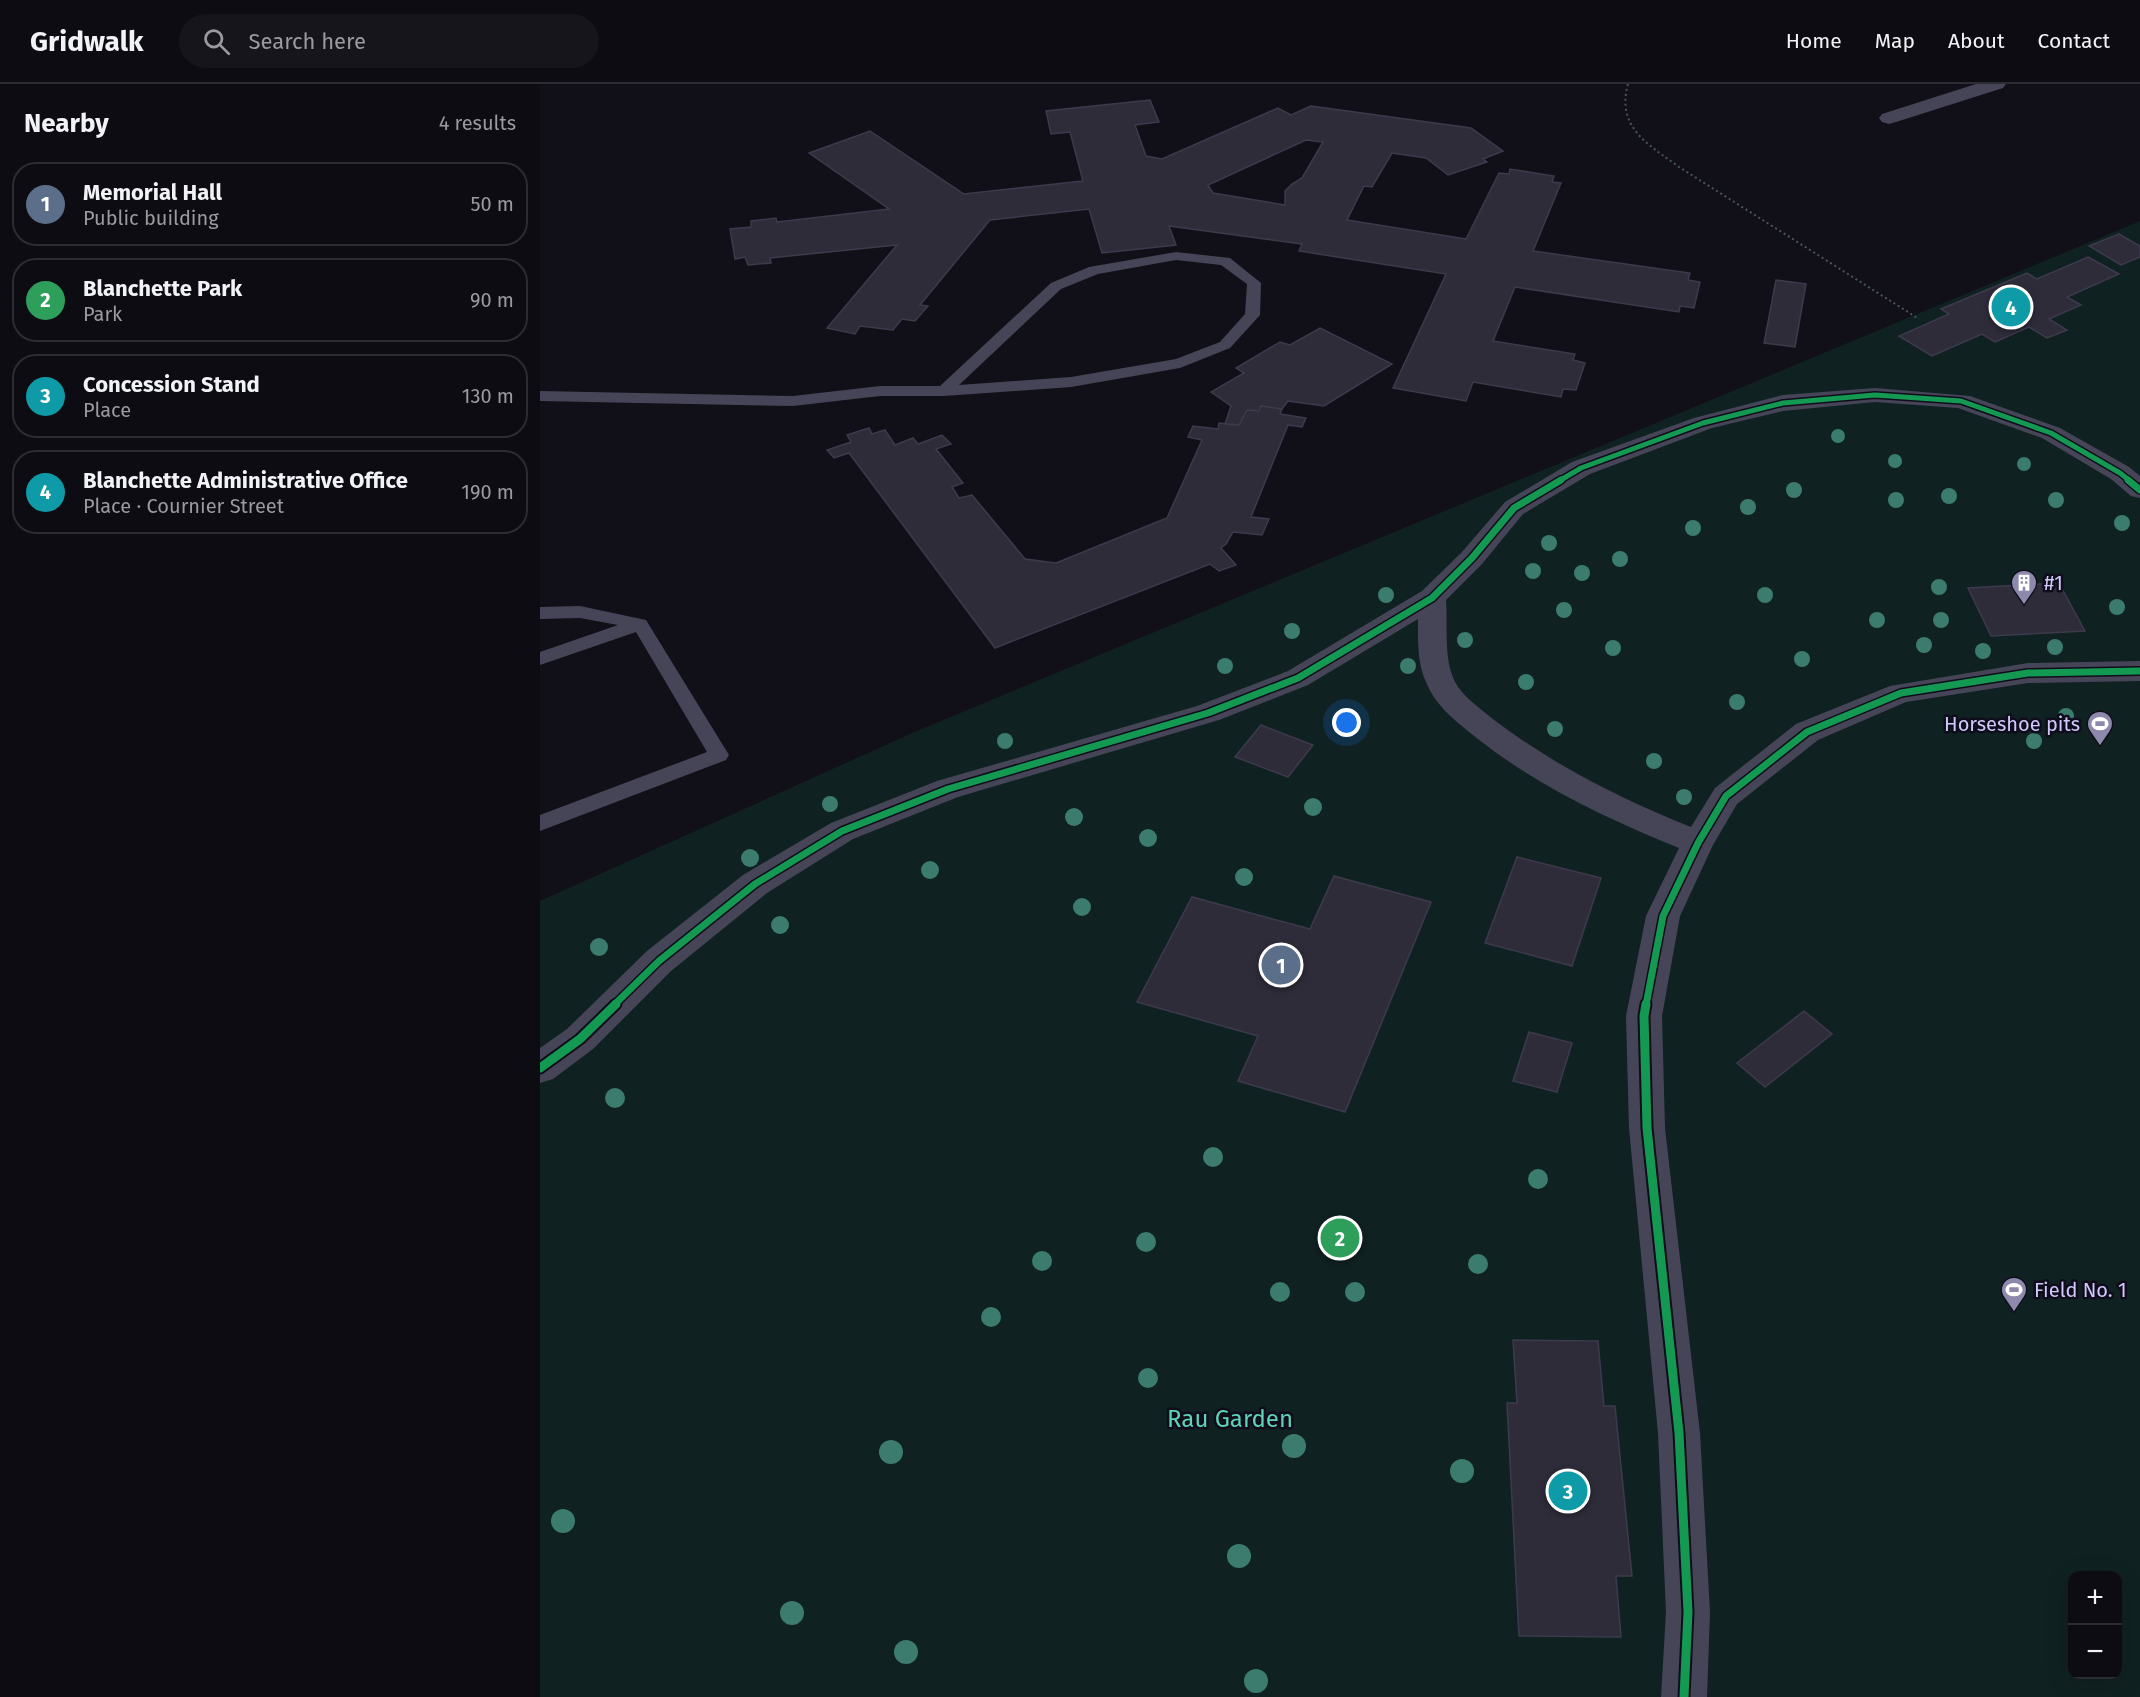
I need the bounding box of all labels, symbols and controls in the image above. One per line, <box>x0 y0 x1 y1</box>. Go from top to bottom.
search box <box>179 14 599 68</box>
text: Gridwalk <box>30 25 143 58</box>
icon: search <box>200 25 233 58</box>
text: Search here <box>248 28 366 55</box>
text: Home <box>1786 28 1842 54</box>
text: Map <box>1875 28 1915 54</box>
text: About <box>1948 28 2005 54</box>
text: Contact <box>2038 28 2110 54</box>
text: Nearby <box>24 108 109 139</box>
text: 4 results <box>439 111 516 135</box>
text: Memorial Hall <box>83 179 222 206</box>
text: 1 <box>41 192 50 216</box>
text: 50 m <box>470 192 514 216</box>
text: Public building <box>83 206 219 230</box>
text: Blanchette Park <box>83 275 242 302</box>
pin: 4 <box>1992 284 2030 330</box>
text: 2 <box>40 288 51 312</box>
text: 90 m <box>470 288 514 312</box>
text: Park <box>83 302 122 326</box>
text: Concession Stand <box>83 371 260 398</box>
text: 3 <box>40 384 51 408</box>
text: 130 m <box>462 384 514 408</box>
text: Place <box>83 398 131 422</box>
text: Blanchette Administrative Office <box>83 467 408 494</box>
text: 4 <box>40 480 51 504</box>
text: 190 m <box>461 480 514 504</box>
text: Place · Cournier Street <box>83 494 284 518</box>
building icon: #1 <box>2009 568 2039 606</box>
place label: #1 <box>2044 571 2063 595</box>
your location <box>1332 708 1361 737</box>
sports icon: Horseshoe pits <box>2085 709 2115 747</box>
place label: Horseshoe pits <box>1944 712 2080 736</box>
pin: 1 <box>1262 942 1300 988</box>
pin: 2 <box>1320 1216 1360 1260</box>
sports icon: Field No. 1 <box>1999 1275 2029 1313</box>
place label: Field No. 1 <box>2034 1278 2127 1302</box>
park label: Rau Garden <box>1167 1405 1293 1433</box>
pin: 3 <box>1548 1468 1588 1514</box>
map controls <box>2068 1571 2122 1679</box>
button: + <box>2068 1571 2122 1625</box>
button: − <box>2068 1625 2122 1679</box>

